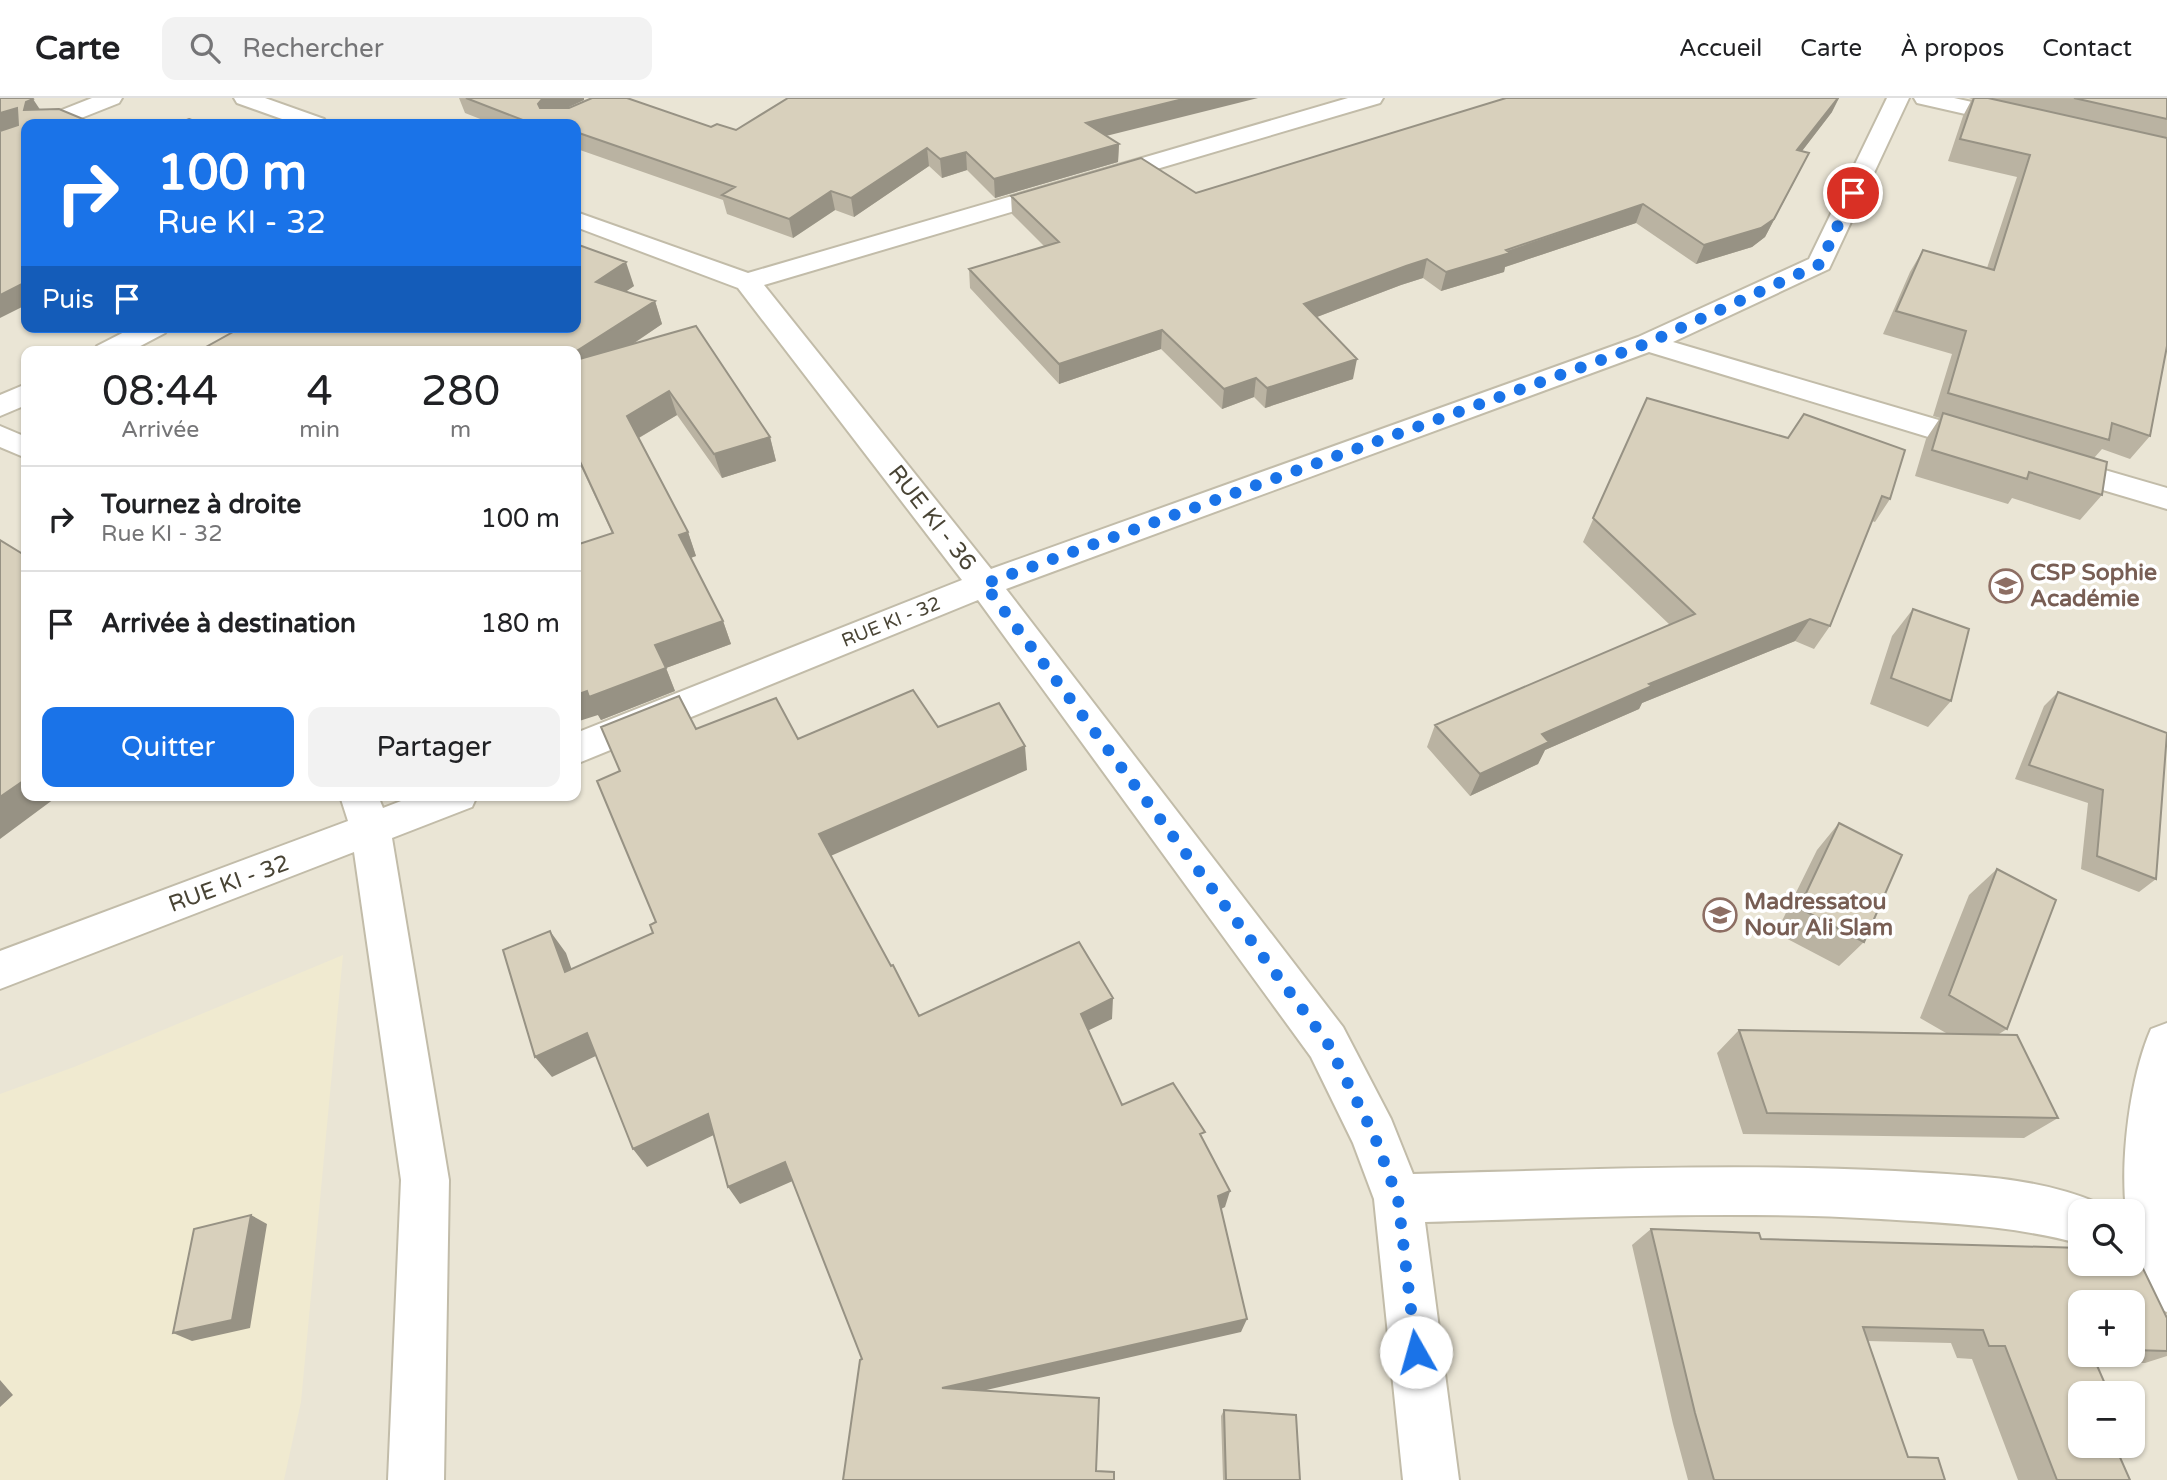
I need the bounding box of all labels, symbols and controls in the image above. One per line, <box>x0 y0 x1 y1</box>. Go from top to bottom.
search box <box>162 17 652 80</box>
text: Carte <box>35 29 120 68</box>
icon: search <box>186 29 224 67</box>
text: Rechercher <box>242 33 384 64</box>
text: Accueil <box>1679 34 1762 63</box>
text: Carte <box>1800 34 1862 63</box>
text: À propos <box>1900 34 2004 63</box>
text: Contact <box>2042 34 2132 63</box>
text: 100 m <box>157 144 307 203</box>
icon: right <box>42 147 133 238</box>
pin <box>1823 163 1883 223</box>
icon: arrive <box>1834 174 1872 212</box>
text: Rue KI - 32 <box>157 204 326 242</box>
icon: arrive <box>108 280 146 318</box>
text: Puis <box>42 284 94 315</box>
text: 08:44 <box>102 366 218 417</box>
text: 4 <box>306 366 333 417</box>
text: 280 <box>421 366 500 417</box>
text: Arrivée <box>121 416 199 444</box>
text: min <box>299 416 340 444</box>
text: m <box>450 416 471 444</box>
street label: RUE KI - 36 <box>882 459 982 577</box>
text: Tournez à droite <box>101 489 301 520</box>
icon: right <box>42 500 80 538</box>
text: 100 m <box>480 503 560 534</box>
text: Rue KI - 32 <box>101 520 223 548</box>
place label: CSP Sophie Académie <box>2030 559 2157 613</box>
school or university icon: CSP Sophie Académie <box>1987 567 2025 605</box>
street label: RUE KI - 32 <box>838 592 944 652</box>
icon: arrive <box>42 605 80 643</box>
text: Arrivée à destination <box>101 608 356 639</box>
text: 180 m <box>480 608 560 639</box>
button: Quitter <box>42 707 294 787</box>
button: Partager <box>308 707 560 787</box>
street label: RUE KI - 32 <box>165 849 293 919</box>
place label: Madressatou Nour Ali Slam <box>1744 888 1893 942</box>
school or university icon: Madressatou Nour Ali Slam <box>1701 896 1739 934</box>
map controls <box>2068 1199 2145 1458</box>
button: search <box>2068 1199 2145 1276</box>
button: + <box>2068 1290 2145 1367</box>
position arrow <box>1379 1315 1453 1389</box>
button: − <box>2068 1381 2145 1458</box>

